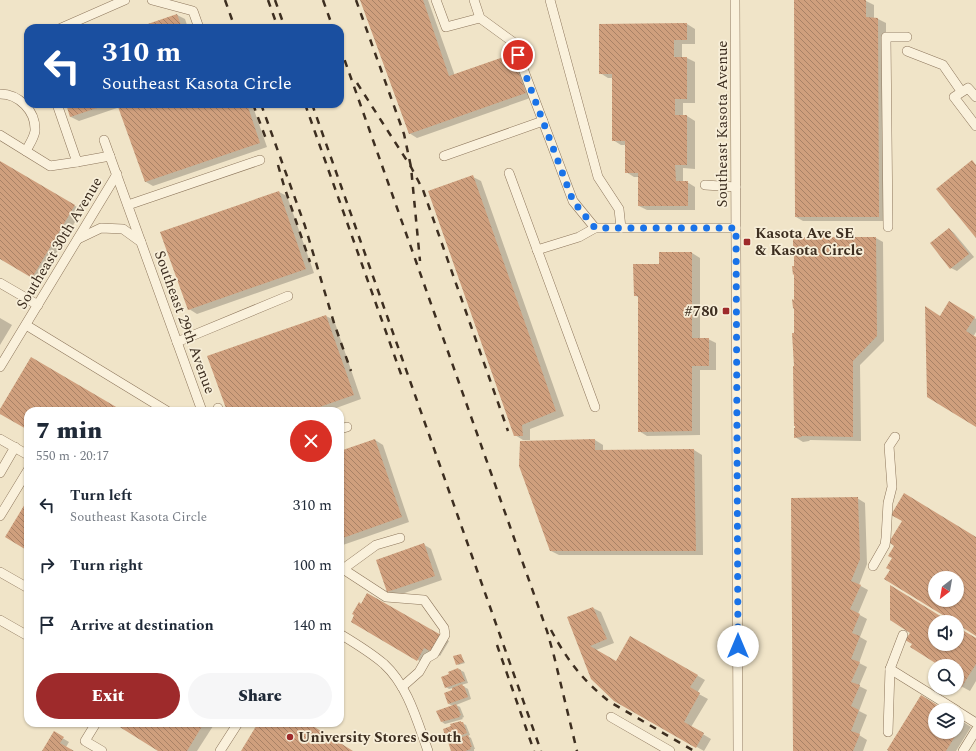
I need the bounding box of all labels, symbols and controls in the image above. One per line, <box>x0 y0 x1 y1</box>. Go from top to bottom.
text: 310 m <box>102 31 181 74</box>
pin <box>501 38 535 72</box>
icon: left <box>36 40 88 92</box>
street label: Southeast Kasota Avenue <box>711 40 734 208</box>
icon: arrive <box>507 44 529 66</box>
text: Southeast Kasota Circle <box>102 70 292 97</box>
street label: Southeast 30th Avenue <box>11 173 108 314</box>
place label: Kasota Ave SE & Kasota Circle <box>755 222 863 262</box>
marker: Kasota Ave SE & Kasota Circle <box>742 237 752 247</box>
street label: Southeast 29th Avenue <box>148 247 221 397</box>
place label: #780 <box>684 300 718 323</box>
marker: #780 <box>721 306 731 316</box>
text: 7 min <box>36 413 102 449</box>
button: close <box>290 420 332 462</box>
text: 550 m · 20:17 <box>36 446 109 466</box>
text: Turn left <box>70 484 132 507</box>
icon: left <box>36 494 58 516</box>
text: 310 m <box>293 494 332 517</box>
text: Southeast Kasota Circle <box>70 507 207 527</box>
icon: right <box>36 554 58 576</box>
text: Turn right <box>70 554 143 577</box>
text: 100 m <box>293 554 332 577</box>
north arrow <box>928 571 964 607</box>
map controls <box>928 571 964 739</box>
icon: arrive <box>36 614 58 636</box>
text: Arrive at destination <box>70 614 214 637</box>
text: 140 m <box>293 614 332 637</box>
button: sound <box>928 615 964 651</box>
position arrow <box>717 625 759 667</box>
button: search <box>928 659 964 695</box>
button: Exit <box>36 673 180 719</box>
button: Share <box>188 673 332 719</box>
button: layers <box>928 703 964 739</box>
place label: University Stores South <box>298 726 462 749</box>
marker: University Stores South <box>285 732 295 742</box>

